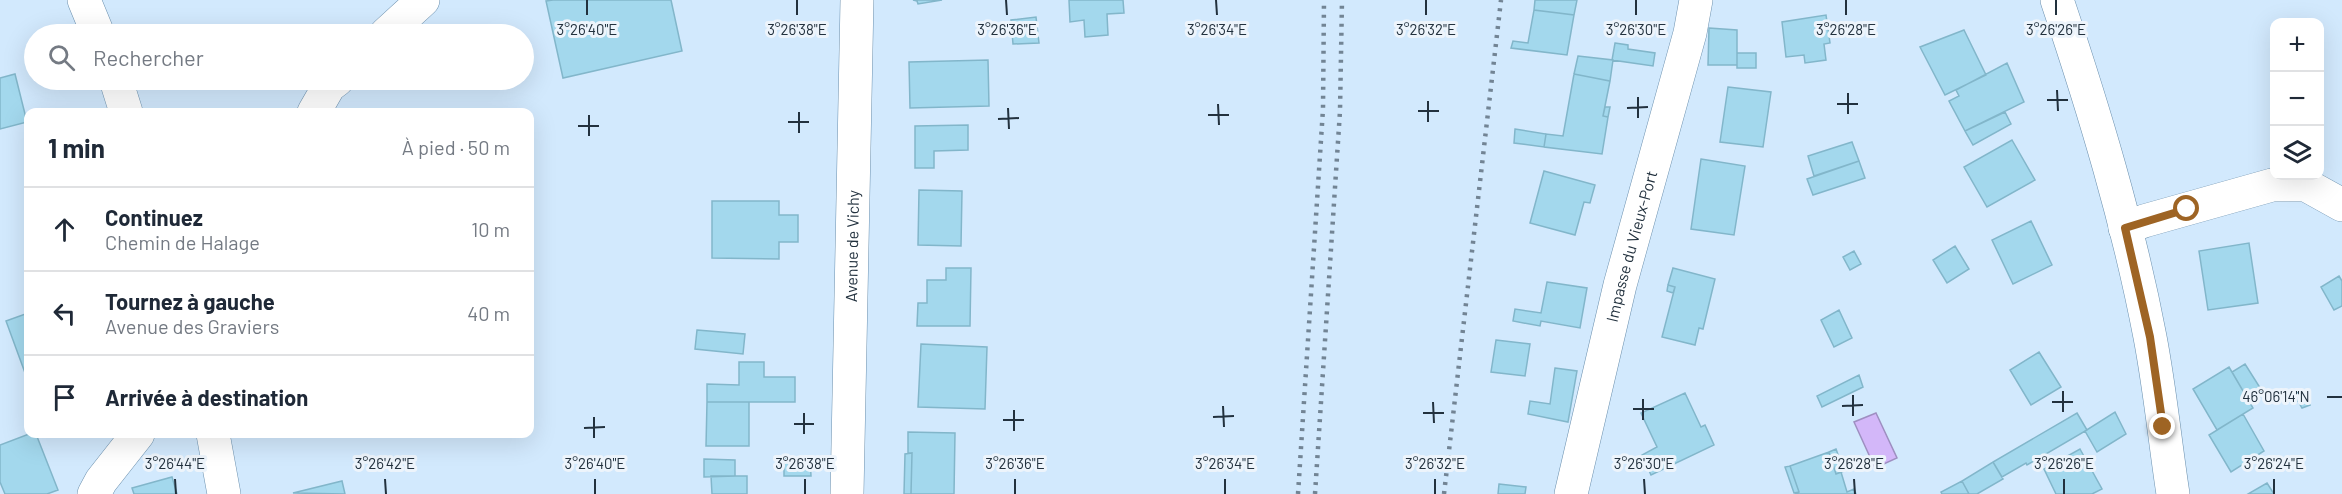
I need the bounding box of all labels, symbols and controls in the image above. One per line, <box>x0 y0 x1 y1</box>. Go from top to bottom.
map controls <box>2270 18 2324 180</box>
button: + <box>2270 18 2324 72</box>
text: 3°26'40"E <box>557 20 617 38</box>
text: 3°26'38"E <box>767 20 827 38</box>
text: 3°26'36"E <box>977 20 1037 38</box>
text: 3°26'34"E <box>1187 20 1247 38</box>
text: 3°26'32"E <box>1396 20 1456 38</box>
text: 3°26'30"E <box>1606 20 1666 38</box>
text: 3°26'28"E <box>1816 20 1876 38</box>
text: 3°26'26"E <box>2026 20 2086 38</box>
search box <box>24 24 534 90</box>
icon: search <box>45 41 78 74</box>
text: Rechercher <box>93 44 204 70</box>
button: − <box>2270 72 2324 126</box>
button: layers <box>2270 126 2324 180</box>
text: 1 min <box>48 132 105 163</box>
text: À pied · 50 m <box>402 135 510 159</box>
street label: Impasse du Vieux-Port <box>1602 168 1660 324</box>
street label: Avenue de Vichy <box>841 189 862 302</box>
route start <box>2173 195 2199 221</box>
text: Continuez <box>105 204 203 230</box>
icon: ahead <box>48 213 81 246</box>
text: 10 m <box>471 217 510 241</box>
text: Chemin de Halage <box>105 230 260 254</box>
text: Tournez à gauche <box>105 288 275 314</box>
icon: left <box>48 297 81 330</box>
text: 40 m <box>467 301 510 325</box>
text: Avenue des Graviers <box>105 314 279 338</box>
icon: arrive <box>48 381 81 414</box>
text: Arrivée à destination <box>105 384 308 410</box>
text: 46°06'14"N <box>2242 387 2310 405</box>
route end <box>2149 413 2175 439</box>
text: 3°26'44"E <box>145 454 205 472</box>
text: 3°26'42"E <box>355 454 415 472</box>
text: 3°26'40"E <box>565 454 625 472</box>
text: 3°26'38"E <box>775 454 835 472</box>
text: 3°26'36"E <box>985 454 1045 472</box>
text: 3°26'34"E <box>1195 454 1255 472</box>
text: 3°26'32"E <box>1405 454 1465 472</box>
text: 3°26'30"E <box>1614 454 1674 472</box>
text: 3°26'28"E <box>1824 454 1884 472</box>
text: 3°26'26"E <box>2034 454 2094 472</box>
text: 3°26'24"E <box>2244 454 2304 472</box>

